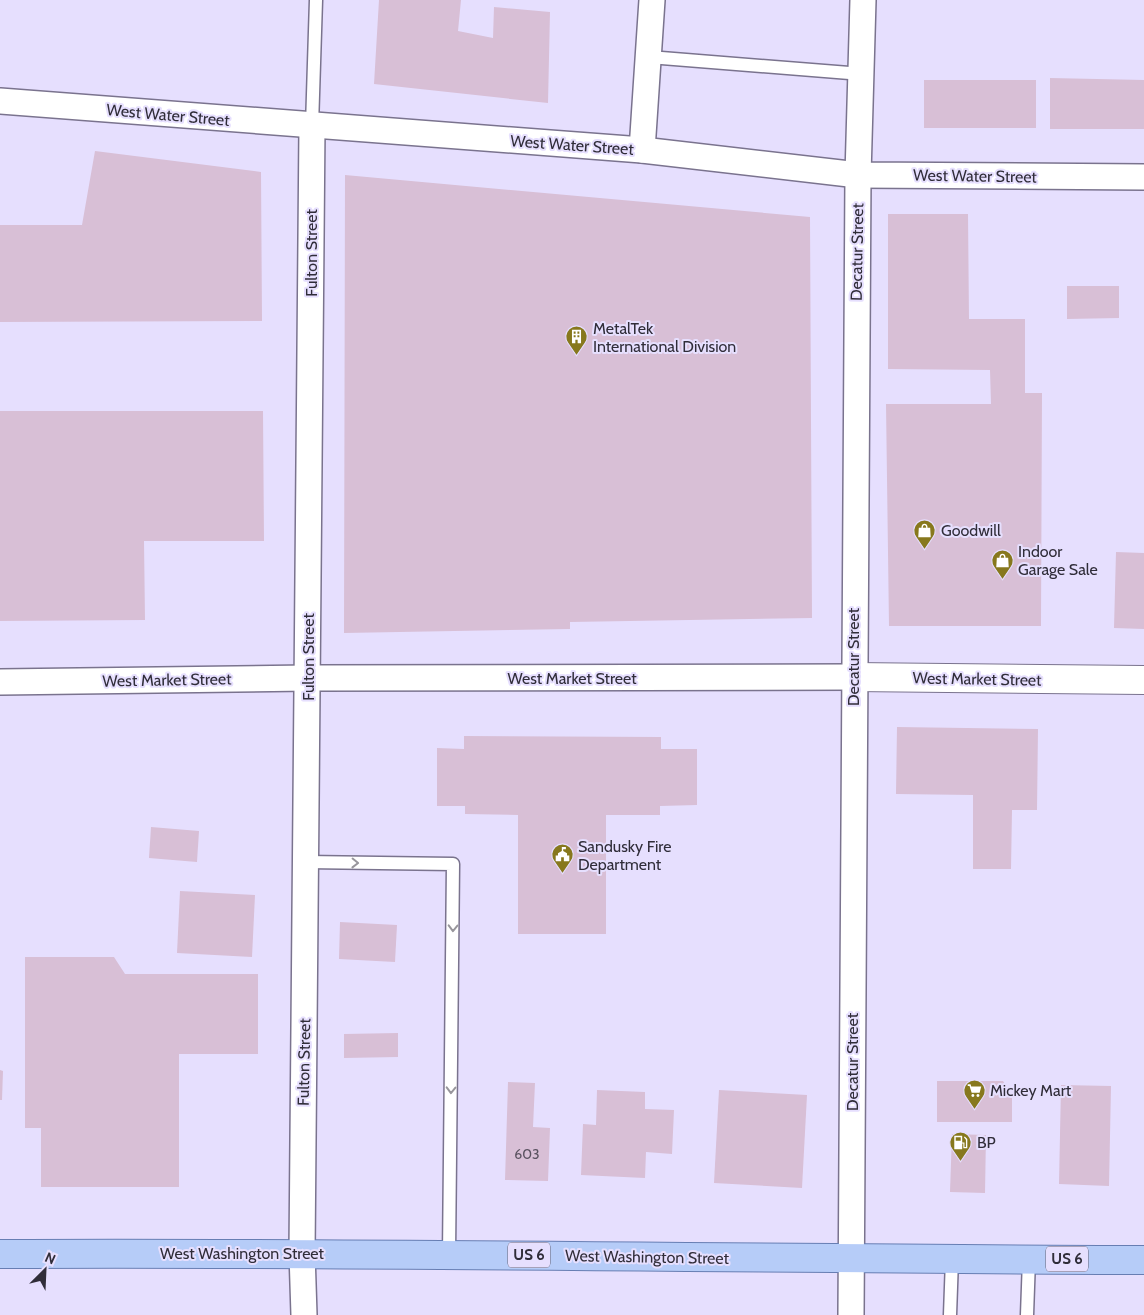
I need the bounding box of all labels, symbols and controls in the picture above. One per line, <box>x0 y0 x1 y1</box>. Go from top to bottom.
street label: West Water Street <box>106 100 231 130</box>
street label: West Water Street <box>510 131 635 159</box>
street label: West Water Street <box>913 165 1038 187</box>
street label: Decatur Street <box>847 202 867 301</box>
street label: Fulton Street <box>302 209 321 297</box>
place label: MetalTek International Division <box>593 319 736 356</box>
building icon: MetalTek International Division <box>565 325 589 356</box>
shop icon: Goodwill <box>913 518 937 549</box>
place label: Goodwill <box>941 521 1001 540</box>
place label: Indoor Garage Sale <box>1018 542 1098 579</box>
shop icon: Indoor Garage Sale <box>990 548 1014 579</box>
street label: Decatur Street <box>844 607 863 706</box>
street label: Fulton Street <box>299 613 318 701</box>
street label: West Market Street <box>912 668 1042 690</box>
street label: West Market Street <box>102 669 232 691</box>
street label: West Market Street <box>507 669 637 688</box>
place label: Sandusky Fire Department <box>578 837 671 874</box>
public building icon: Sandusky Fire Department <box>550 843 574 874</box>
one-way arrow <box>352 858 359 868</box>
one-way arrow <box>448 924 458 932</box>
street label: Decatur Street <box>843 1012 862 1111</box>
street label: Fulton Street <box>294 1017 314 1106</box>
supermarket icon: Mickey Mart <box>962 1078 986 1109</box>
place label: Mickey Mart <box>990 1081 1072 1100</box>
one-way arrow <box>446 1086 456 1094</box>
fuel station icon: BP <box>949 1130 973 1161</box>
place label: BP <box>977 1133 996 1152</box>
house number: 603 <box>514 1145 540 1163</box>
road number: US 6 <box>508 1242 550 1268</box>
street label: West Washington Street <box>160 1244 325 1263</box>
north arrow <box>20 1245 70 1295</box>
street label: West Washington Street <box>565 1246 730 1268</box>
road number: US 6 <box>1046 1246 1088 1272</box>
text: N <box>42 1248 58 1268</box>

